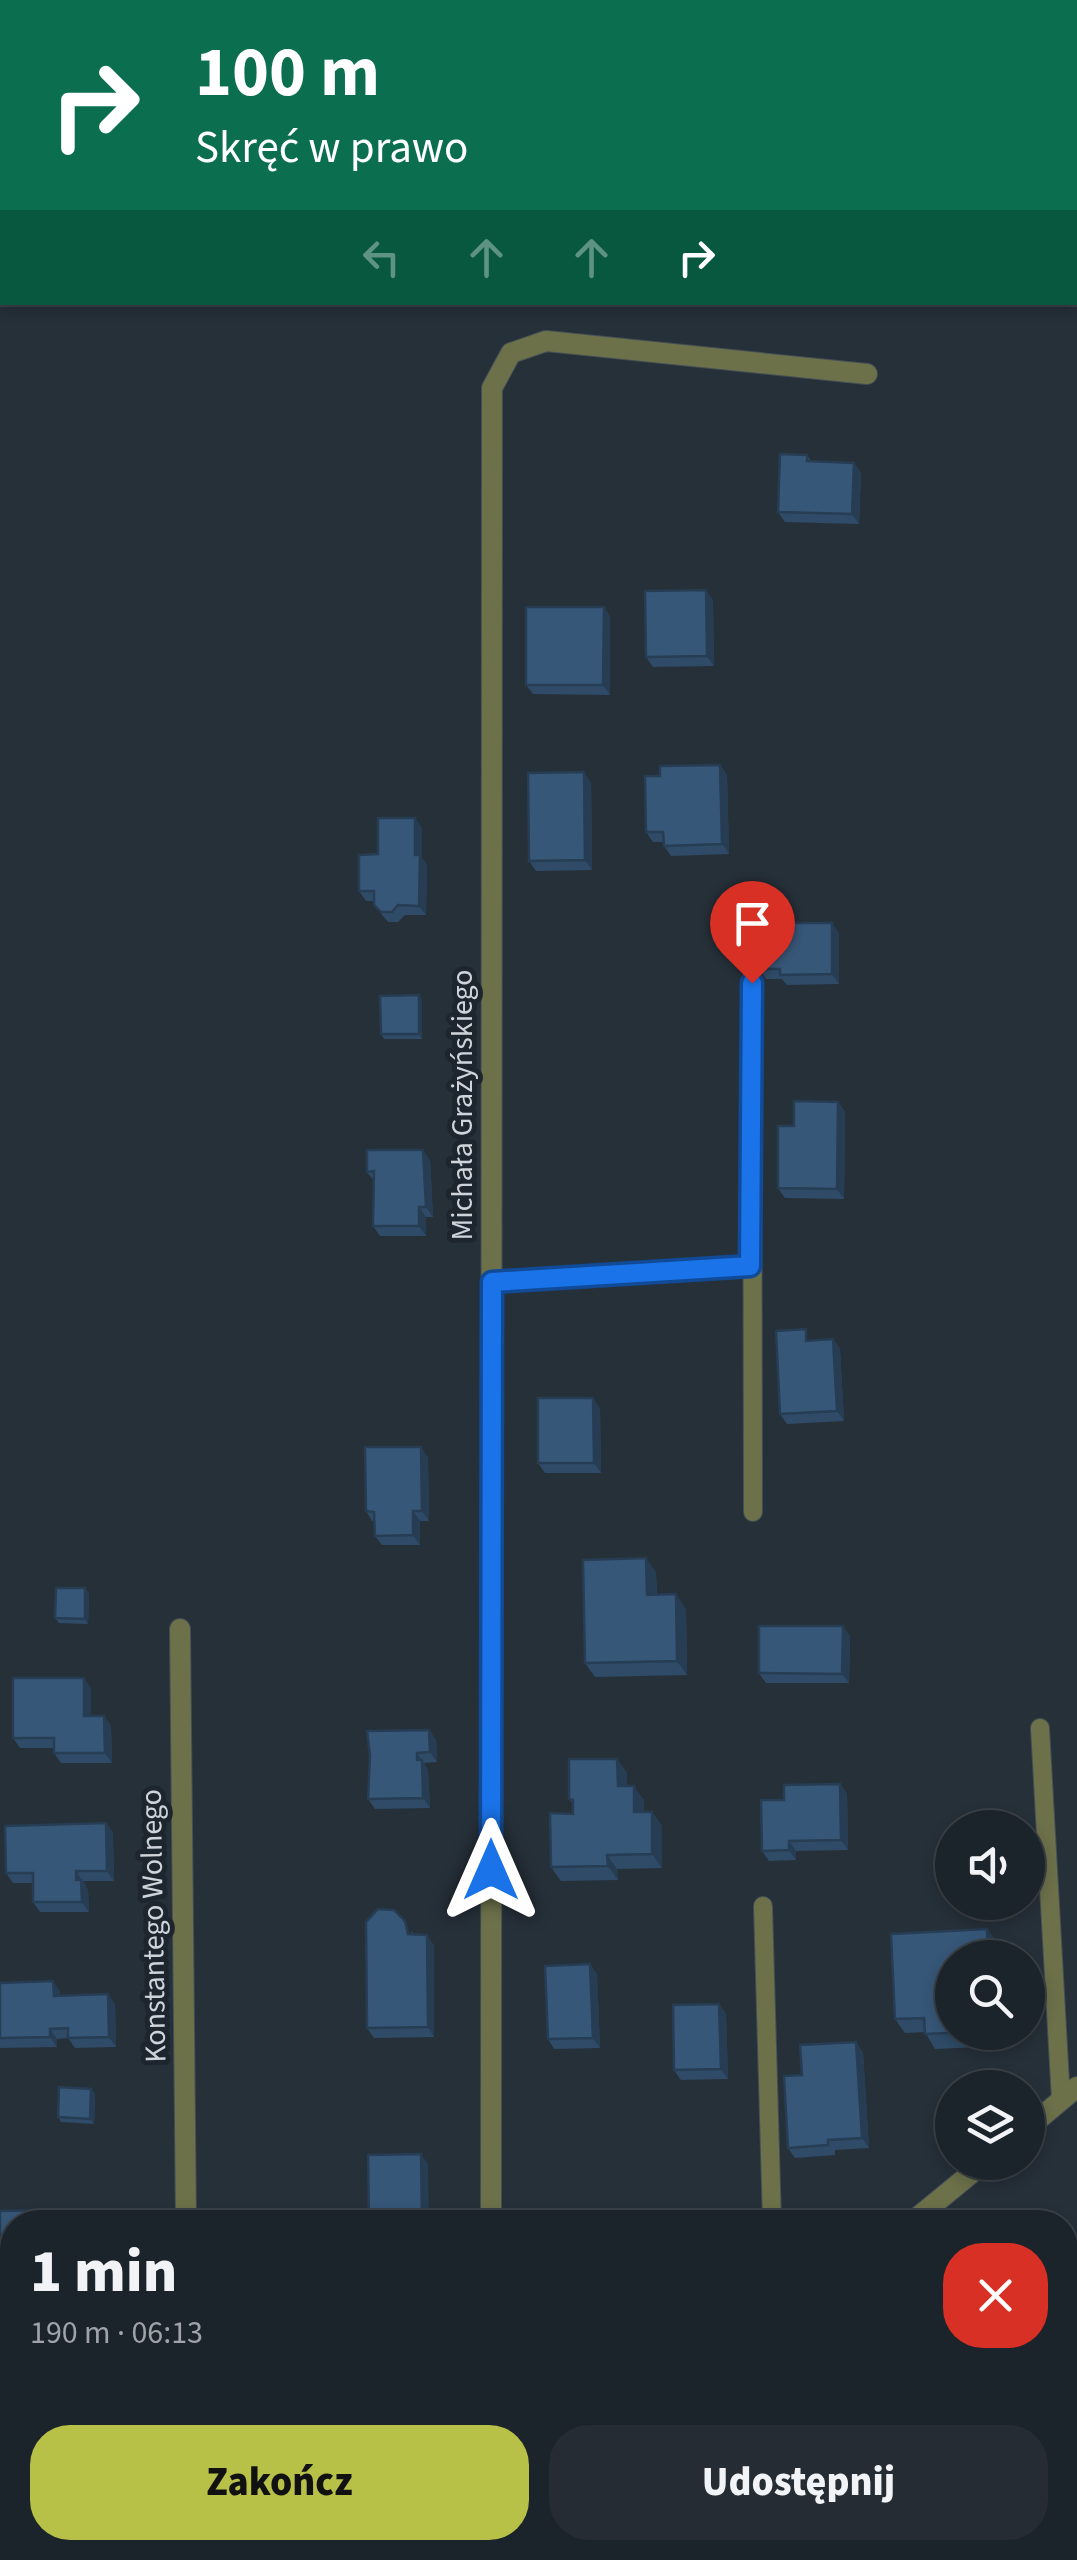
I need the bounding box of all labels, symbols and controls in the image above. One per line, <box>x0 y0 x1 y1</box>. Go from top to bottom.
text: 100 m <box>195 23 380 123</box>
icon: right <box>30 40 160 170</box>
text: Skręć w prawo <box>195 116 468 180</box>
icon: left <box>354 230 409 285</box>
icon: ahead <box>459 230 514 285</box>
icon: ahead <box>564 230 619 285</box>
icon: right <box>669 230 724 285</box>
pin <box>710 881 795 984</box>
icon: arrive <box>725 896 780 951</box>
street label: Michała Grażyńskiego <box>441 969 484 1241</box>
street label: Konstantego Wolnego <box>130 1789 177 2063</box>
map controls <box>935 1810 1045 2180</box>
button: sound <box>935 1810 1045 1920</box>
position arrow <box>439 1818 543 1922</box>
button: search <box>935 1940 1045 2050</box>
button: layers <box>935 2070 1045 2180</box>
text: 1 min <box>30 2230 177 2315</box>
button: close <box>943 2243 1048 2348</box>
text: 190 m · 06:13 <box>30 2310 203 2356</box>
button: Zakończ <box>30 2425 529 2540</box>
button: Udostępnij <box>549 2425 1048 2540</box>

